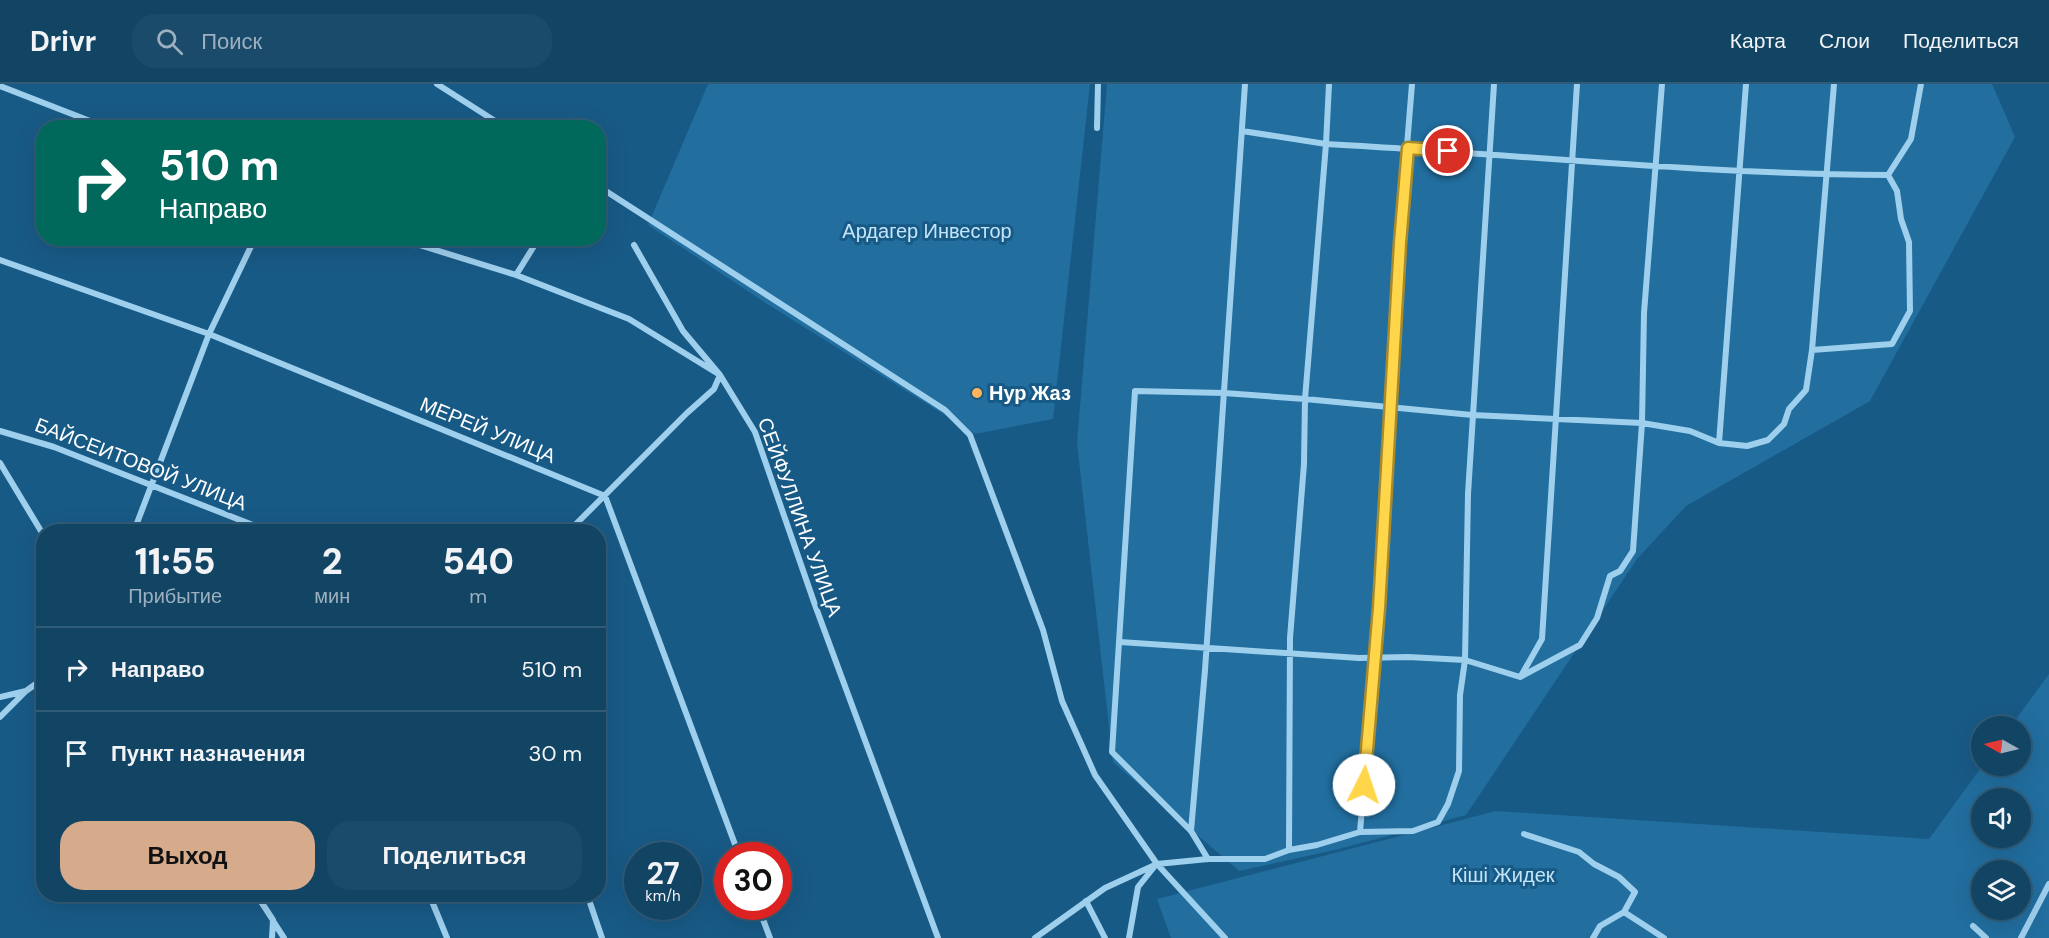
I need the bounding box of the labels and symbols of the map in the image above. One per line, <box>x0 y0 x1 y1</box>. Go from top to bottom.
pin <box>1422 125 1473 176</box>
park label: Ардагер Инвестор <box>842 218 1012 244</box>
place label: Нур Жаз <box>989 380 1071 406</box>
marker: Нур Жаз <box>970 386 984 400</box>
street label: МЕРЕЙ УЛИЦА <box>416 391 560 469</box>
street label: БАЙСЕИТОВОЙ УЛИЦА <box>31 412 251 517</box>
street label: СЕЙФУЛЛИНА УЛИЦА <box>752 414 848 621</box>
north arrow <box>1971 716 2031 776</box>
position arrow <box>1332 753 1396 817</box>
speed limit sign: 30 <box>714 842 792 920</box>
park label: Кіші Жидек <box>1451 862 1555 888</box>

